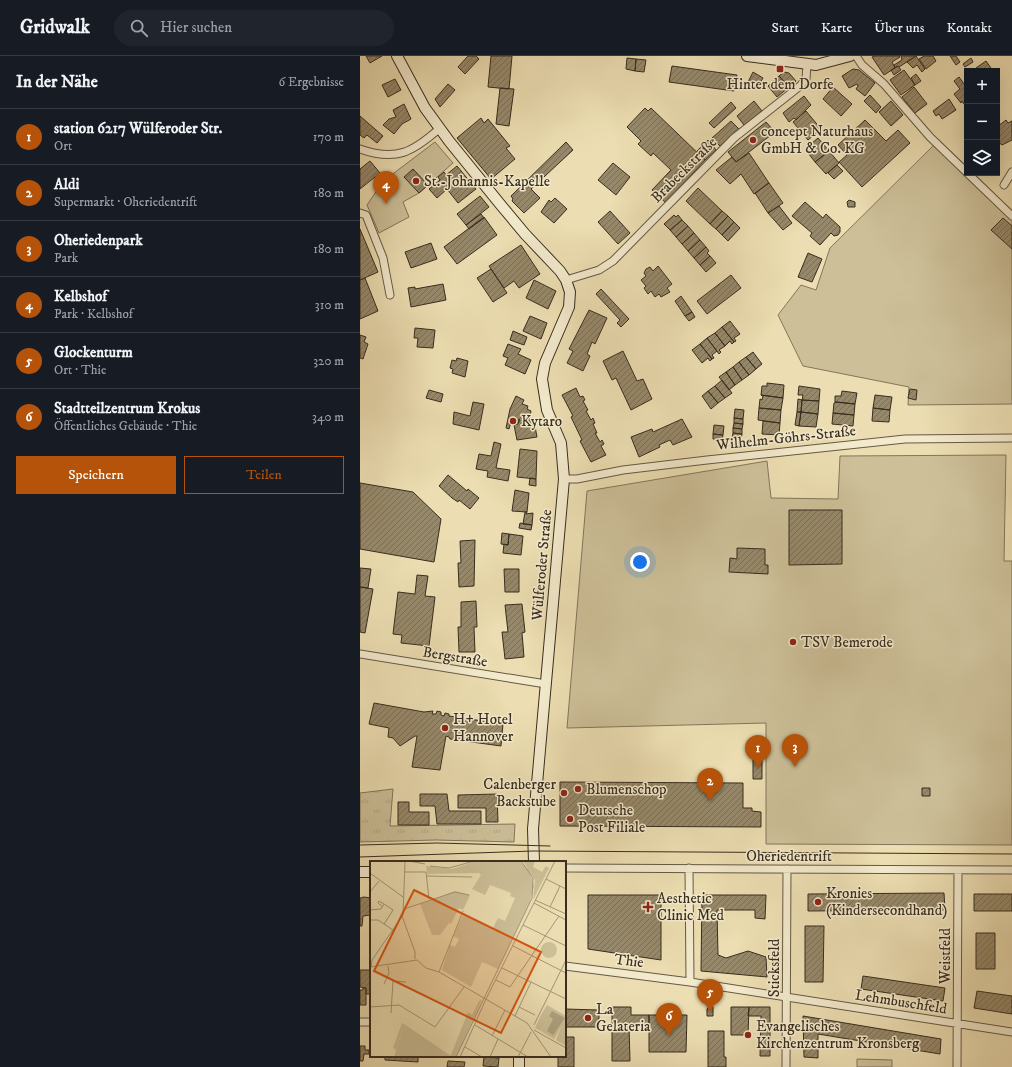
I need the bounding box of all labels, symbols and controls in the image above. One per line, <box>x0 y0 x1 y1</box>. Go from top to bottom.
search box <box>114 10 394 46</box>
text: Gridwalk <box>20 16 90 39</box>
icon: search <box>128 17 150 39</box>
text: Hier suchen <box>160 18 232 37</box>
text: Start <box>772 19 799 37</box>
text: Karte <box>821 19 852 37</box>
text: Über uns <box>874 19 924 37</box>
text: Kontakt <box>946 19 992 37</box>
marker: Hinter dem Dorfe <box>775 64 785 74</box>
map controls <box>964 68 1000 176</box>
button: + <box>964 68 1000 104</box>
text: In der Nähe <box>16 71 98 93</box>
text: 6 Ergebnisse <box>278 74 344 90</box>
place label: Hinter dem Dorfe <box>726 75 834 94</box>
button: − <box>964 104 1000 140</box>
text: station 6217 Wülferoder Str. <box>54 119 222 138</box>
place label: concept Naturhaus GmbH & Co. KG <box>761 122 873 158</box>
text: 1 <box>27 129 31 145</box>
text: 170 m <box>313 129 344 145</box>
street label: Brabeckstraße <box>647 133 721 207</box>
marker: concept Naturhaus GmbH & Co. KG <box>748 135 758 145</box>
text: Ort <box>54 138 72 154</box>
button: layers <box>964 140 1000 176</box>
pin: 4 <box>373 171 399 204</box>
place label: St.-Johannis-Kapelle <box>424 172 550 191</box>
text: Aldi <box>54 175 79 194</box>
marker: St.-Johannis-Kapelle <box>411 176 421 186</box>
text: 2 <box>26 185 32 201</box>
text: 180 m <box>313 185 344 201</box>
text: Supermarkt · Oheriedentrift <box>54 194 197 210</box>
text: Oheriedenpark <box>54 231 143 250</box>
text: 3 <box>27 241 31 257</box>
text: 180 m <box>313 241 344 257</box>
text: Park <box>54 250 78 266</box>
text: Kelbshof <box>54 287 107 306</box>
text: 4 <box>25 297 33 313</box>
text: 310 m <box>315 297 344 313</box>
text: Park · Kelbshof <box>54 306 133 322</box>
text: Glockenturm <box>54 343 133 362</box>
text: 5 <box>26 353 32 369</box>
text: 320 m <box>313 353 344 369</box>
text: Ort · Thie <box>54 362 106 378</box>
text: Stadtteilzentrum Krokus <box>54 399 200 418</box>
text: 6 <box>26 409 32 425</box>
text: 340 m <box>312 409 344 425</box>
place label: Kytaro <box>521 412 562 431</box>
marker: Kytaro <box>508 416 518 426</box>
text: Öffentliches Gebäude · Thie <box>54 418 197 434</box>
street label: Wilhelm-Göhrs-Straße <box>714 421 857 455</box>
button: Speichern <box>16 456 176 494</box>
button: Teilen <box>184 456 344 494</box>
street label: Wülferoder Straße <box>528 509 556 622</box>
your location <box>630 552 650 572</box>
place label: TSV Bemerode <box>801 633 893 652</box>
marker: TSV Bemerode <box>788 637 798 647</box>
street label: Bergstraße <box>421 642 489 672</box>
place label: H+ Hotel Hannover <box>453 710 514 746</box>
marker: H+ Hotel Hannover <box>440 723 450 733</box>
pin: 3 <box>782 734 808 767</box>
pin: 1 <box>745 735 771 768</box>
pin: 2 <box>697 768 723 801</box>
place label: Calenberger Backstube <box>483 775 556 811</box>
place label: Blumenschop <box>586 780 667 799</box>
marker: Blumenschop <box>573 784 583 794</box>
marker: Calenberger Backstube <box>559 788 569 798</box>
place label: Deutsche Post Filiale <box>578 801 645 837</box>
marker: Deutsche Post Filiale <box>565 814 575 824</box>
street label: Oheriedentrift <box>746 847 832 866</box>
inset map <box>370 861 566 1057</box>
place label: Kronies (Kindersecondhand) <box>826 884 947 920</box>
place label: Aesthetic Clinic Med <box>657 889 724 925</box>
marker: Kronies (Kindersecondhand) <box>813 897 823 907</box>
marker: Aesthetic Clinic Med <box>642 901 654 913</box>
street label: Weistfeld <box>936 928 955 985</box>
street label: Sticksfeld <box>765 938 784 997</box>
street label: Thie <box>613 950 645 972</box>
pin: 5 <box>697 979 723 1012</box>
street label: Lehmbuschfeld <box>854 985 949 1019</box>
place label: La Gelateria <box>596 1000 651 1036</box>
pin: 6 <box>656 1003 682 1036</box>
marker: La Gelateria <box>583 1013 593 1023</box>
place label: Evangelisches Kirchenzentrum Kronsberg <box>756 1017 920 1053</box>
marker: Evangelisches Kirchenzentrum Kronsberg <box>743 1030 753 1040</box>

